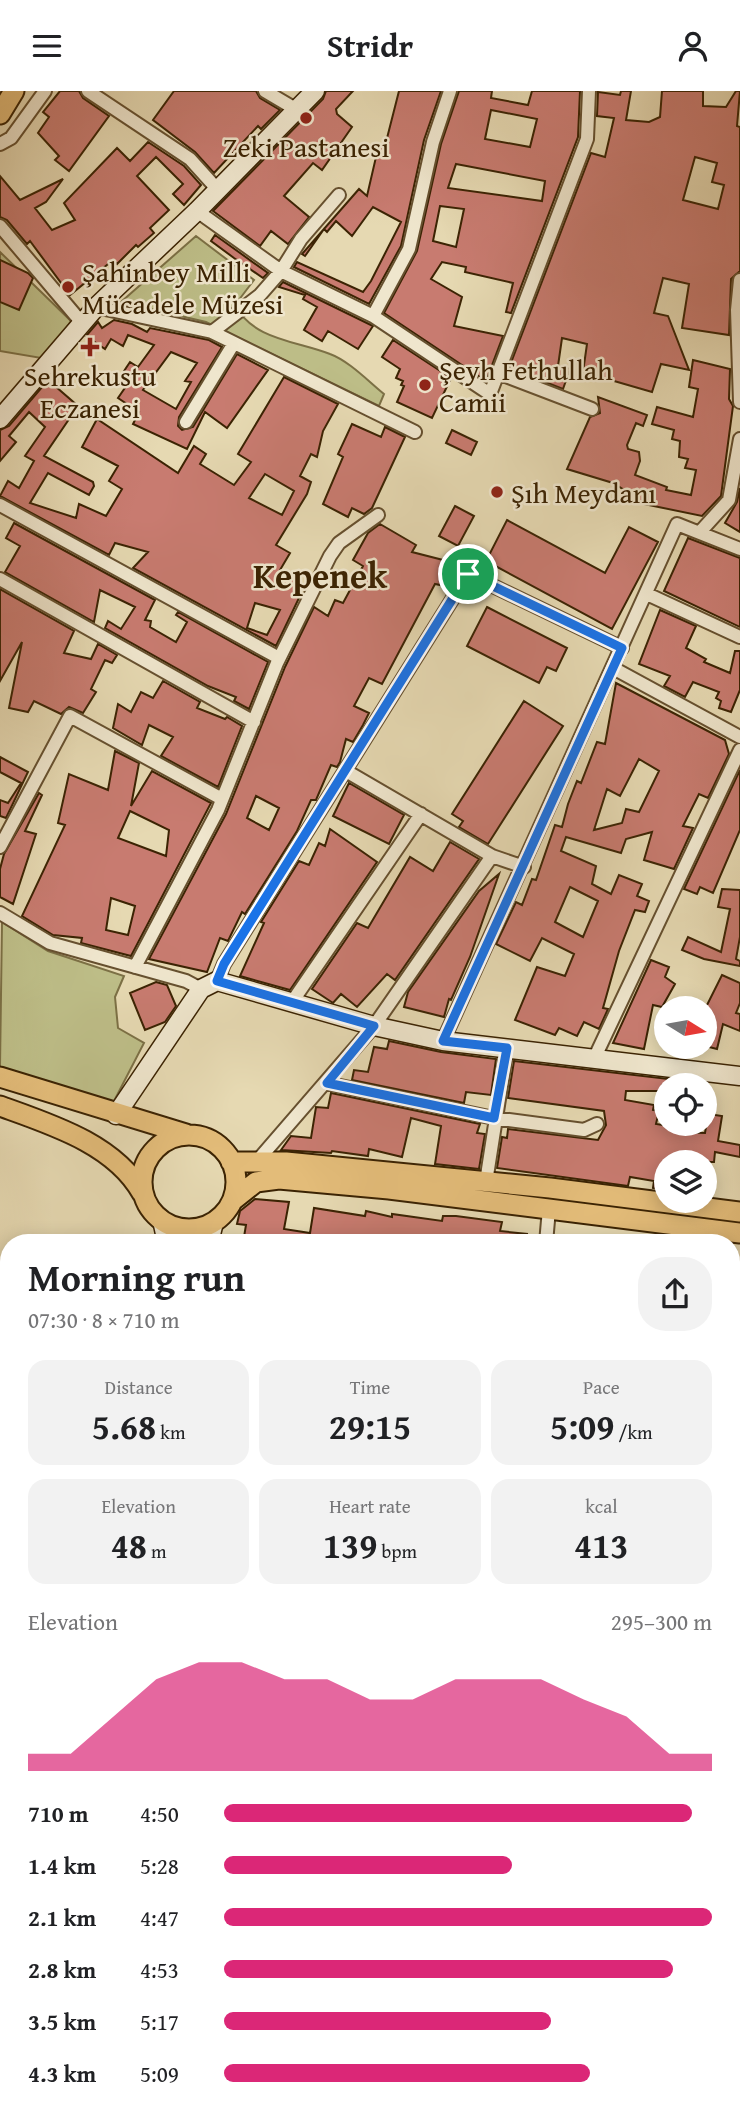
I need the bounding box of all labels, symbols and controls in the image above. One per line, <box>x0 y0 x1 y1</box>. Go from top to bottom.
text: Stridr <box>327 22 413 69</box>
icon: menu <box>28 27 66 65</box>
icon: person <box>674 27 712 65</box>
marker: Zeki Pastanesi <box>298 110 314 126</box>
place label: Zeki Pastanesi <box>223 126 389 167</box>
place label: Şahinbey Milli Mücadele Müzesi <box>82 251 284 324</box>
marker: Şahinbey Milli Mücadele Müzesi <box>60 279 76 295</box>
marker: Sehrekustu Eczanesi <box>82 339 98 355</box>
place label: Şeyh Fethullah Camii <box>439 349 613 422</box>
place label: Sehrekustu Eczanesi <box>24 355 156 428</box>
marker: Şeyh Fethullah Camii <box>417 377 433 393</box>
place label: Şıh Meydanı <box>511 472 656 513</box>
marker: Şıh Meydanı <box>489 484 505 500</box>
pin <box>438 544 498 604</box>
district label: Kepenek <box>253 550 388 601</box>
icon: arrive <box>449 555 487 593</box>
north arrow <box>654 996 718 1059</box>
map controls <box>654 996 717 1213</box>
button: locate <box>654 1073 717 1136</box>
button: layers <box>654 1150 717 1213</box>
text: Morning run <box>28 1249 245 1305</box>
button: share <box>638 1257 712 1331</box>
text: 07:30 · 8 × 710 m <box>28 1303 180 1336</box>
text: Distance <box>105 1373 173 1401</box>
text: Time <box>350 1373 390 1401</box>
text: Pace <box>583 1373 620 1401</box>
text: 5.68 <box>92 1401 156 1452</box>
text: 29:15 <box>329 1401 411 1452</box>
text: 5:09 <box>550 1401 614 1452</box>
text: km <box>156 1418 185 1446</box>
text: /km <box>614 1418 653 1446</box>
text: Elevation <box>101 1492 176 1520</box>
text: Heart rate <box>329 1492 411 1520</box>
text: kcal <box>585 1492 618 1520</box>
text: 48 <box>111 1520 147 1571</box>
text: 139 <box>323 1520 377 1571</box>
text: 413 <box>574 1520 629 1571</box>
text: m <box>147 1537 167 1565</box>
text: bpm <box>377 1537 417 1565</box>
text: Elevation <box>28 1605 118 1638</box>
text: 295–300 m <box>611 1605 712 1638</box>
text: 710 m <box>28 1797 89 1830</box>
text: 4:50 <box>140 1797 179 1830</box>
text: 1.4 km <box>28 1849 96 1882</box>
text: 5:28 <box>140 1849 179 1882</box>
text: 2.1 km <box>28 1901 96 1934</box>
text: 4:47 <box>140 1901 179 1934</box>
text: 2.8 km <box>28 1953 96 1986</box>
text: 4:53 <box>140 1953 179 1986</box>
text: 3.5 km <box>28 2005 96 2038</box>
text: 5:17 <box>140 2005 179 2038</box>
text: 4.3 km <box>28 2057 96 2090</box>
text: 5:09 <box>140 2057 179 2090</box>

